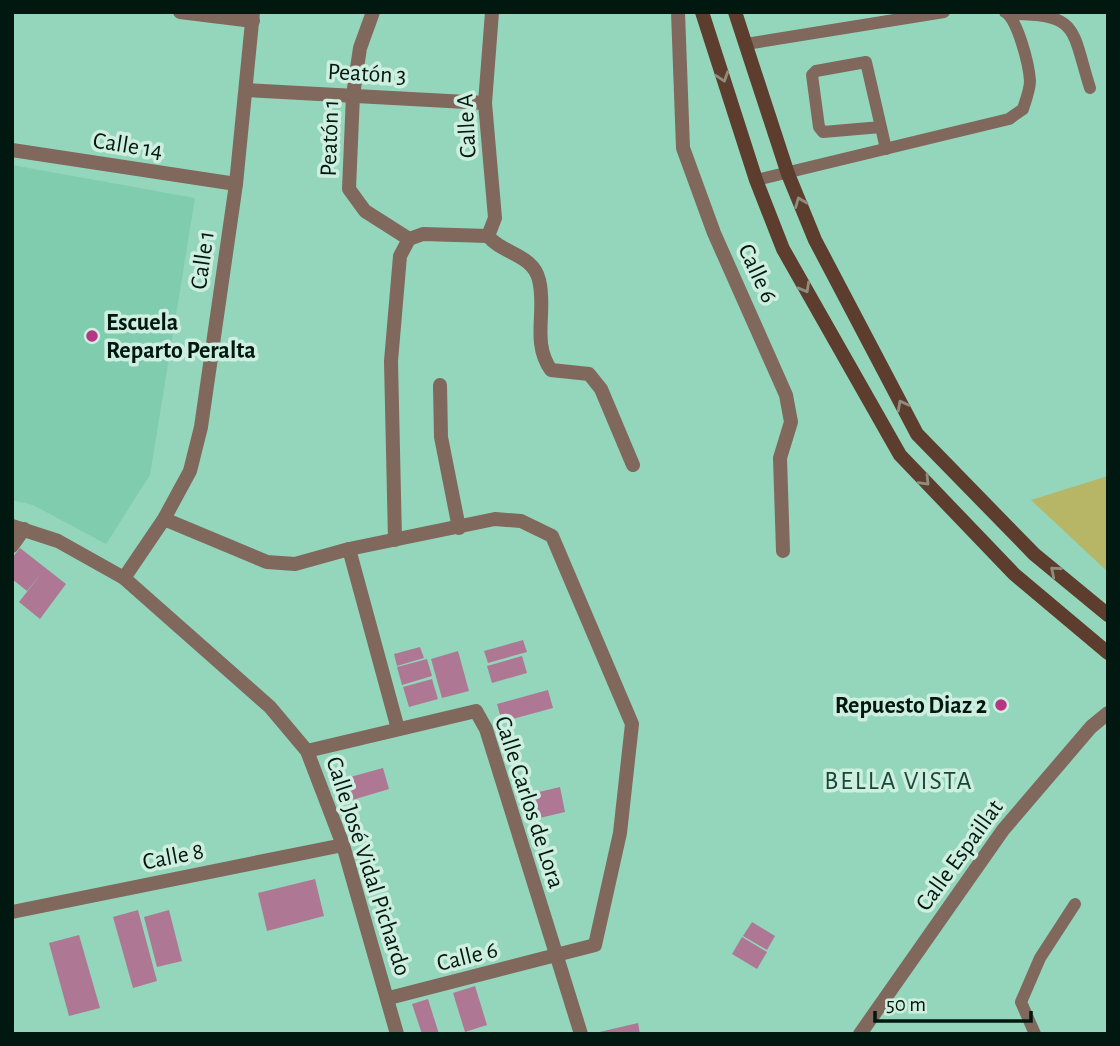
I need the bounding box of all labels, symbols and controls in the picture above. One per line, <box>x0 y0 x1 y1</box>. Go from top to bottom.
street label: Peatón 3 <box>327 60 407 88</box>
one-way arrow <box>715 71 729 83</box>
street label: Calle A <box>453 93 481 159</box>
street label: Peatón 1 <box>317 99 343 177</box>
street label: Calle 14 <box>91 129 164 163</box>
one-way arrow <box>794 197 808 209</box>
street label: Calle 1 <box>187 229 219 291</box>
street label: Calle 6 <box>733 240 781 306</box>
one-way arrow <box>797 281 810 294</box>
place label: Escuela Reparto Peralta <box>106 311 256 363</box>
marker: Escuela Reparto Peralta <box>84 328 100 344</box>
one-way arrow <box>896 400 910 412</box>
one-way arrow <box>916 473 929 486</box>
one-way arrow <box>1051 567 1064 579</box>
place label: Repuesto Diaz 2 <box>835 694 987 718</box>
marker: Repuesto Diaz 2 <box>993 697 1009 713</box>
street label: Calle Carlos de Lora <box>490 713 568 891</box>
street label: Calle José Vidal Pichardo <box>321 754 415 979</box>
district label: BELLA VISTA <box>824 768 974 794</box>
street label: Calle Espaillat <box>912 795 1008 915</box>
street label: Calle 8 <box>141 839 206 875</box>
street label: Calle 6 <box>434 938 500 976</box>
scale bar <box>875 979 1031 1023</box>
text: 50 m <box>886 994 926 1015</box>

